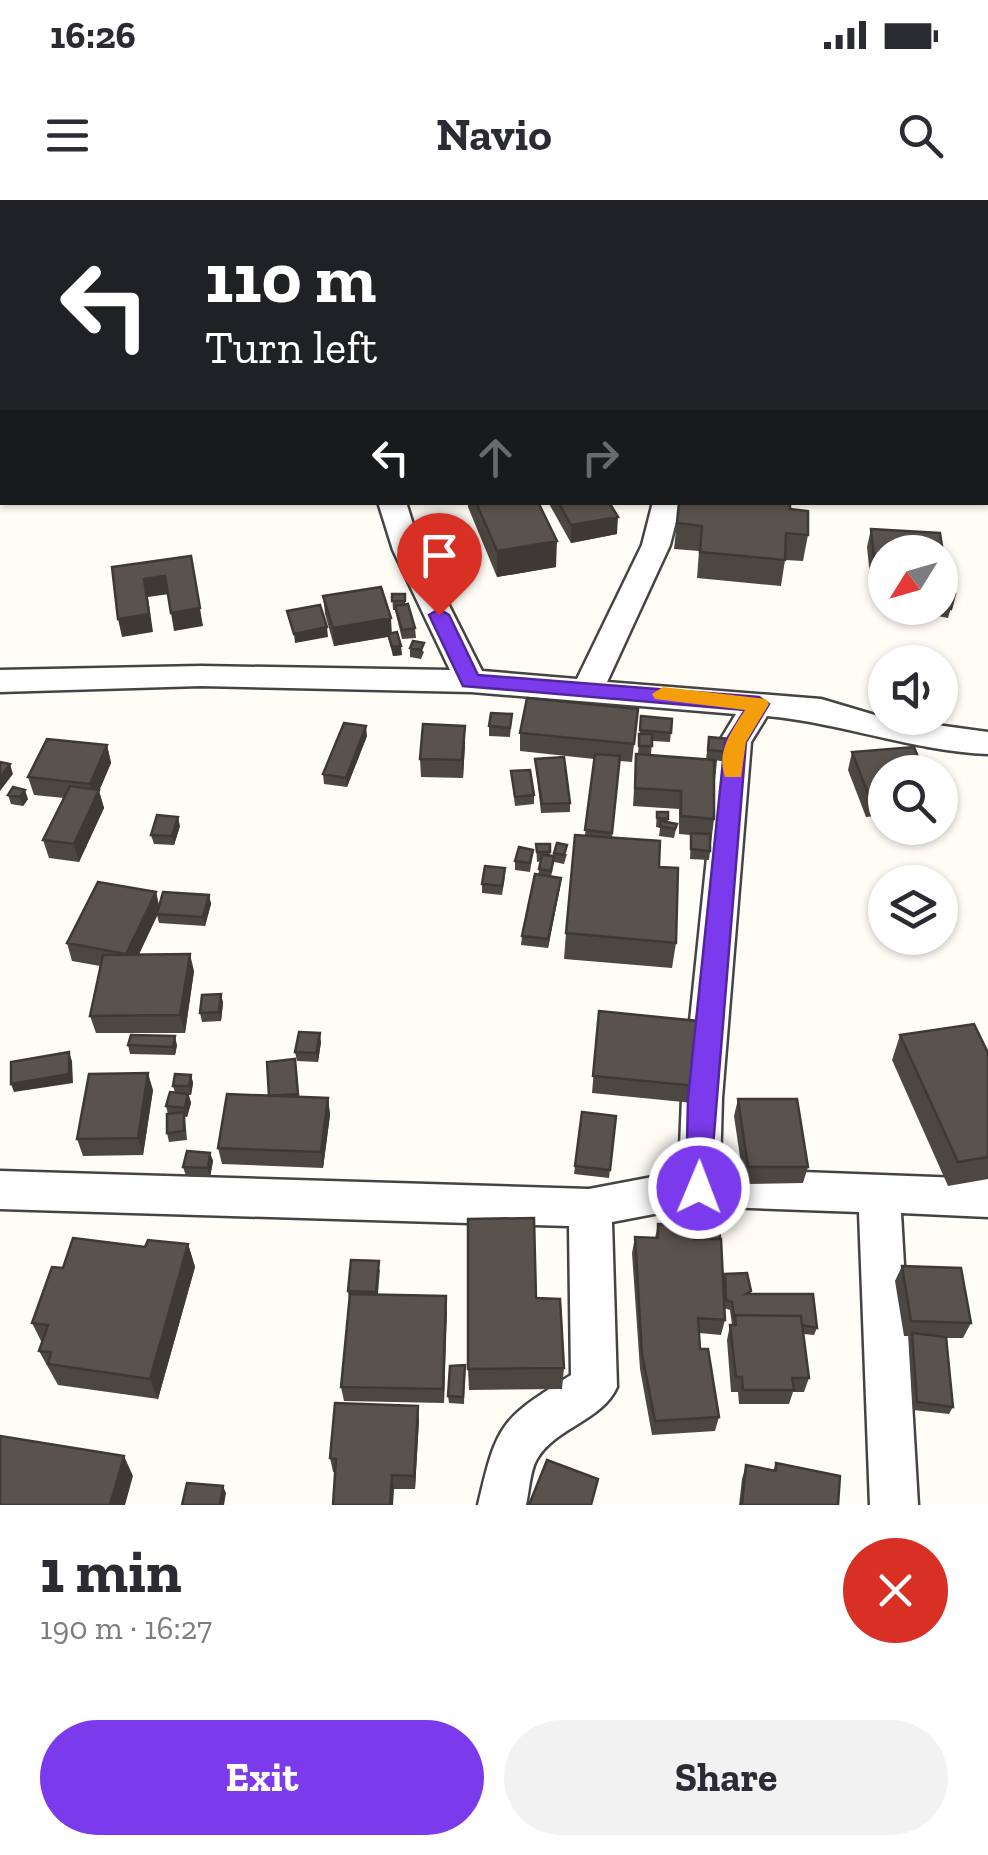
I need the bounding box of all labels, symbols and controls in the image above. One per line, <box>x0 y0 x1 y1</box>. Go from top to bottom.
text: 16:26 <box>50 12 136 58</box>
icon: menu <box>40 108 95 163</box>
text: Navio <box>436 108 552 162</box>
icon: search <box>893 108 948 163</box>
text: 110 m <box>205 236 376 320</box>
icon: left <box>40 240 170 370</box>
text: Turn left <box>205 321 377 375</box>
icon: left <box>363 430 418 485</box>
icon: ahead <box>468 430 523 485</box>
icon: right <box>573 430 628 485</box>
pin <box>397 513 482 616</box>
icon: arrive <box>412 528 467 583</box>
north arrow <box>868 535 958 625</box>
map controls <box>868 535 958 955</box>
button: sound <box>868 645 958 735</box>
button: search <box>868 755 958 845</box>
button: layers <box>868 865 958 955</box>
position arrow <box>647 1136 751 1240</box>
text: 1 min <box>40 1535 182 1607</box>
button: close <box>843 1538 948 1643</box>
text: 190 m · 16:27 <box>40 1609 212 1647</box>
button: Exit <box>40 1720 484 1835</box>
button: Share <box>504 1720 948 1835</box>

